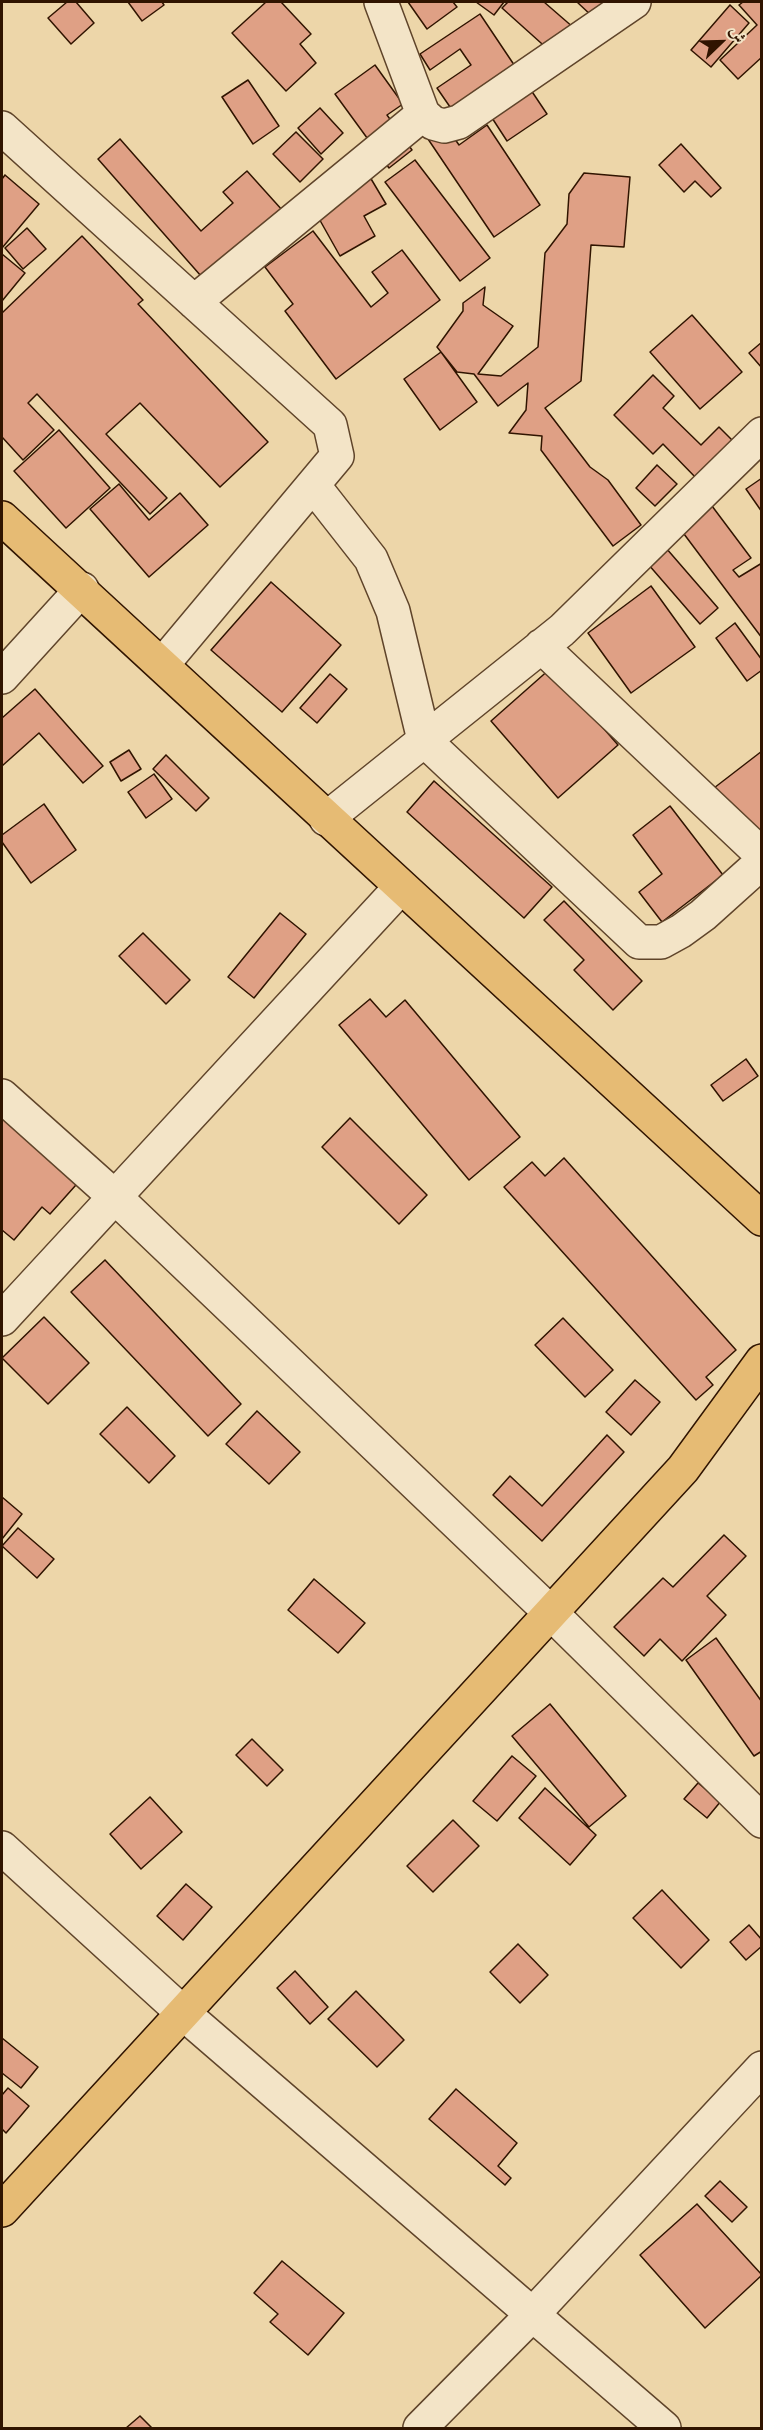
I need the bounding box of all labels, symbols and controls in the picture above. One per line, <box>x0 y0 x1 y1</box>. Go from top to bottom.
north arrow <box>691 12 751 72</box>
text: ش <box>725 24 750 46</box>

